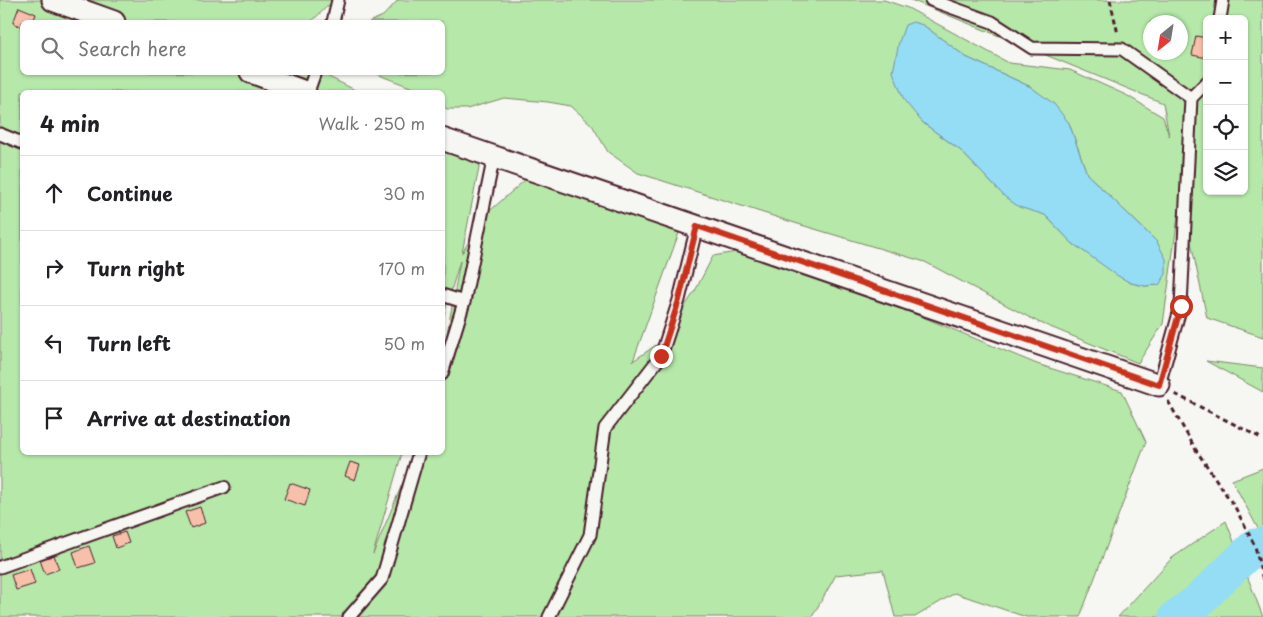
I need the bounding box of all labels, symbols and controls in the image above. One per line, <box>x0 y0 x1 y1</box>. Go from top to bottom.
north arrow <box>1143 15 1188 60</box>
map controls <box>1203 15 1248 195</box>
button: + <box>1203 15 1248 60</box>
search box <box>20 20 445 75</box>
icon: search <box>38 34 66 62</box>
text: Search here <box>78 34 187 62</box>
button: − <box>1203 60 1248 105</box>
button: locate <box>1203 105 1248 150</box>
text: 4 min <box>40 107 100 139</box>
text: Walk · 250 m <box>319 111 425 135</box>
button: layers <box>1203 150 1248 195</box>
icon: ahead <box>40 179 68 207</box>
text: Continue <box>87 179 173 207</box>
text: 30 m <box>383 181 425 205</box>
icon: right <box>40 254 68 282</box>
text: Turn right <box>87 254 185 282</box>
text: 170 m <box>379 256 425 280</box>
route start <box>1170 295 1193 318</box>
icon: left <box>40 329 68 357</box>
text: Turn left <box>87 329 171 357</box>
text: 50 m <box>384 331 425 355</box>
route end <box>650 345 673 368</box>
icon: arrive <box>40 404 68 432</box>
text: Arrive at destination <box>87 404 291 432</box>

